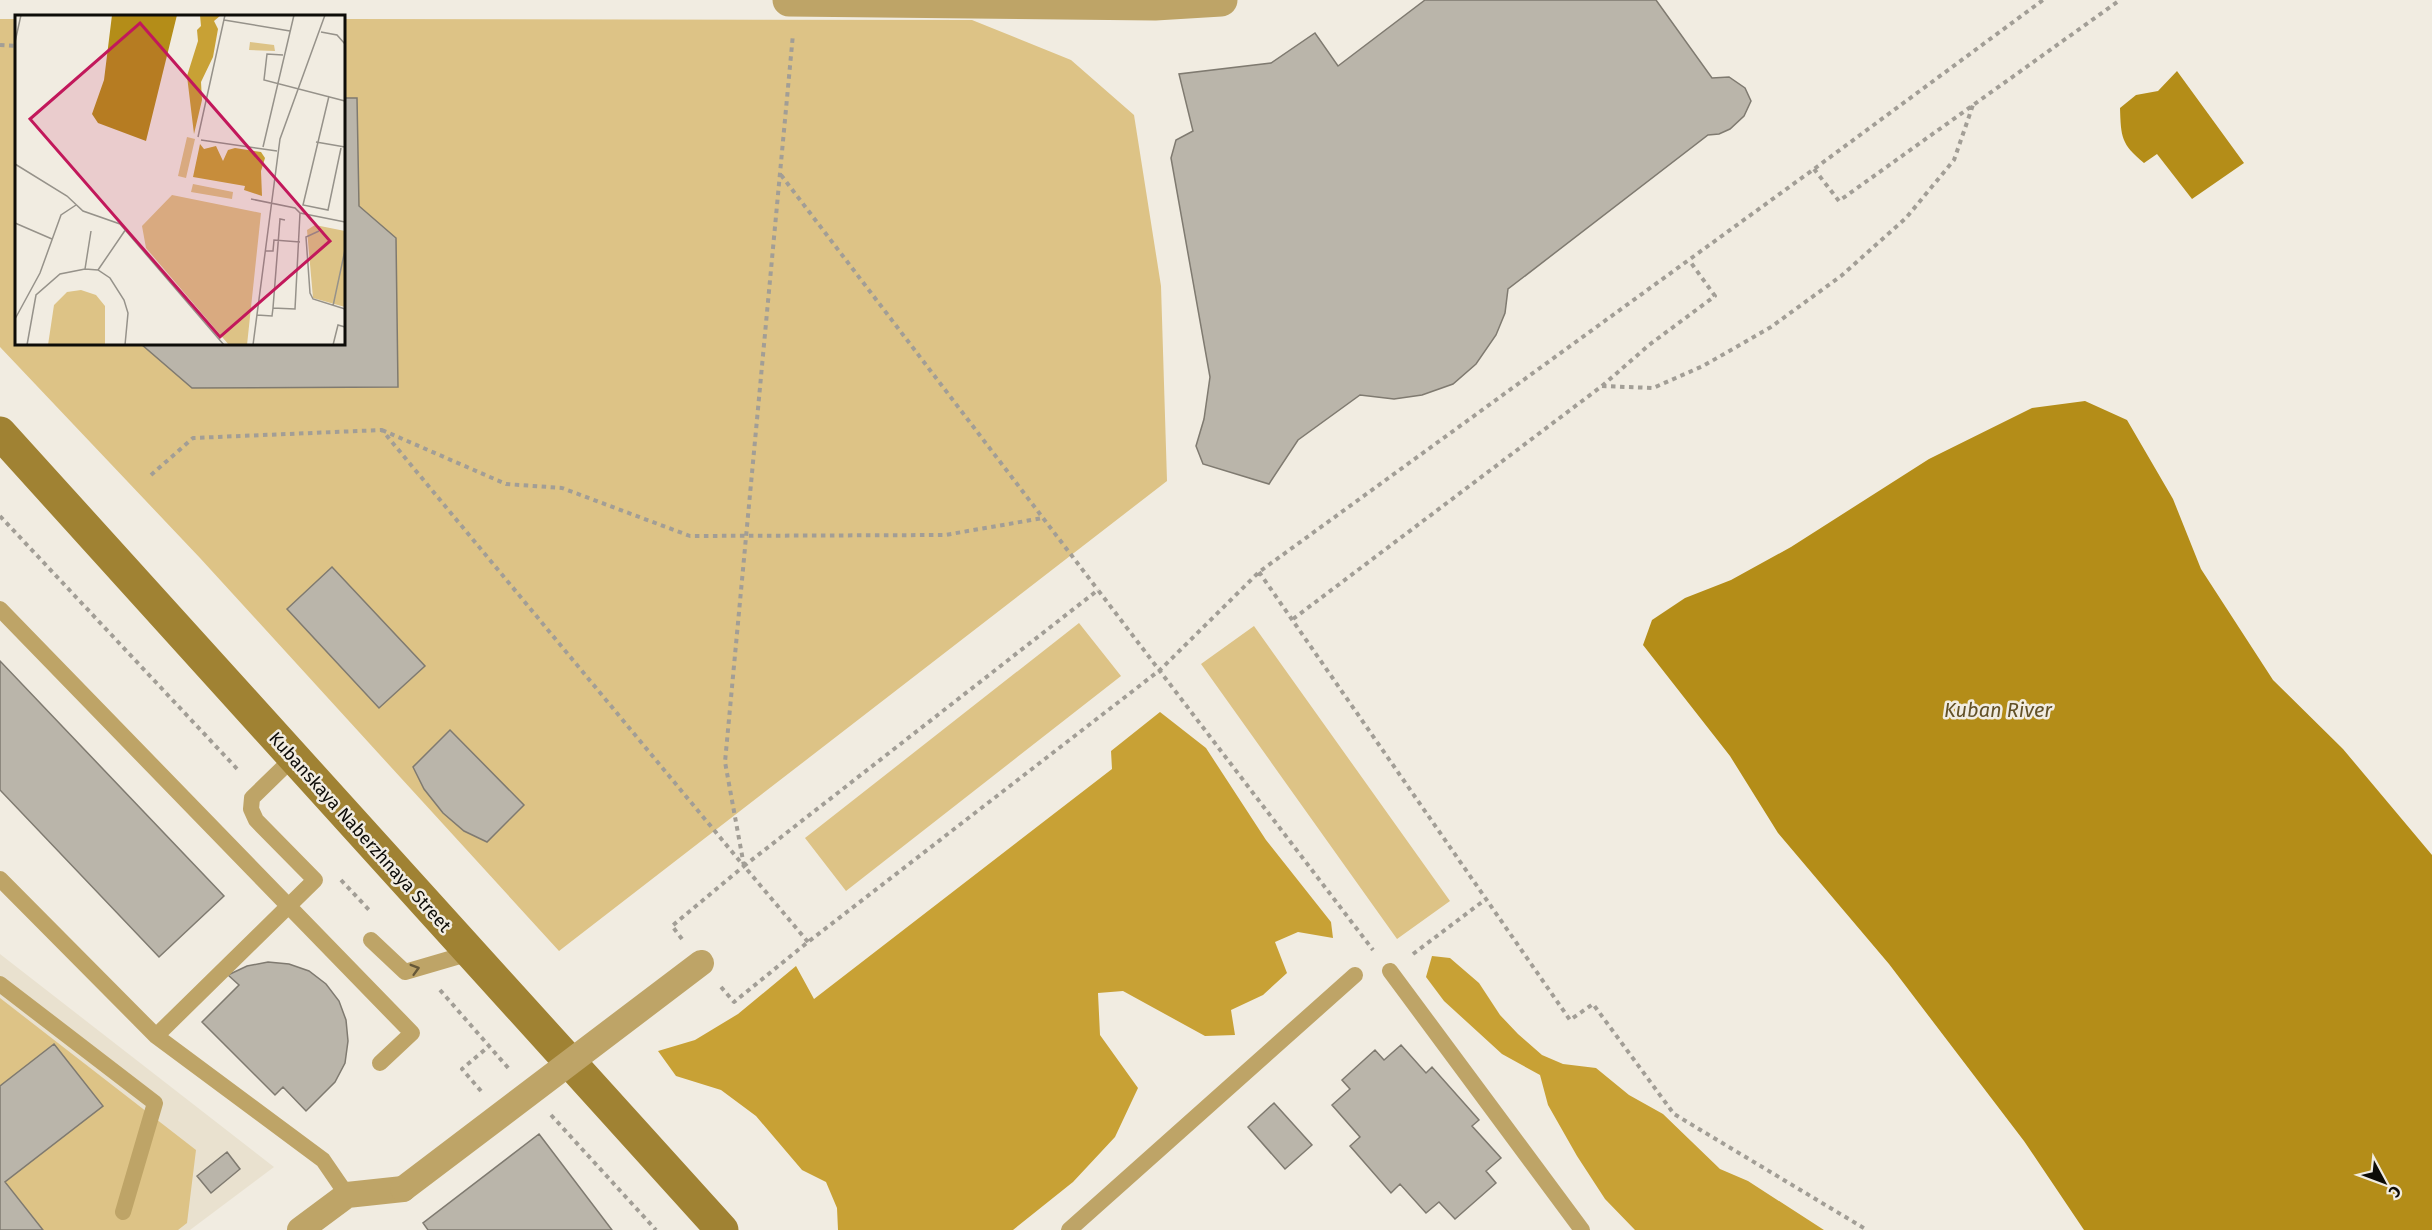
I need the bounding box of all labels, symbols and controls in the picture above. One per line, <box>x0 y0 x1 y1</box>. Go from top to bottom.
inset map <box>15 15 345 345</box>
water label: Kuban River <box>1944 698 2053 722</box>
street label: Kubanskaya Naberzhnaya Street <box>264 727 456 937</box>
one-way arrow <box>409 964 420 976</box>
north arrow <box>2354 1152 2414 1212</box>
text: С <box>2384 1182 2405 1202</box>

